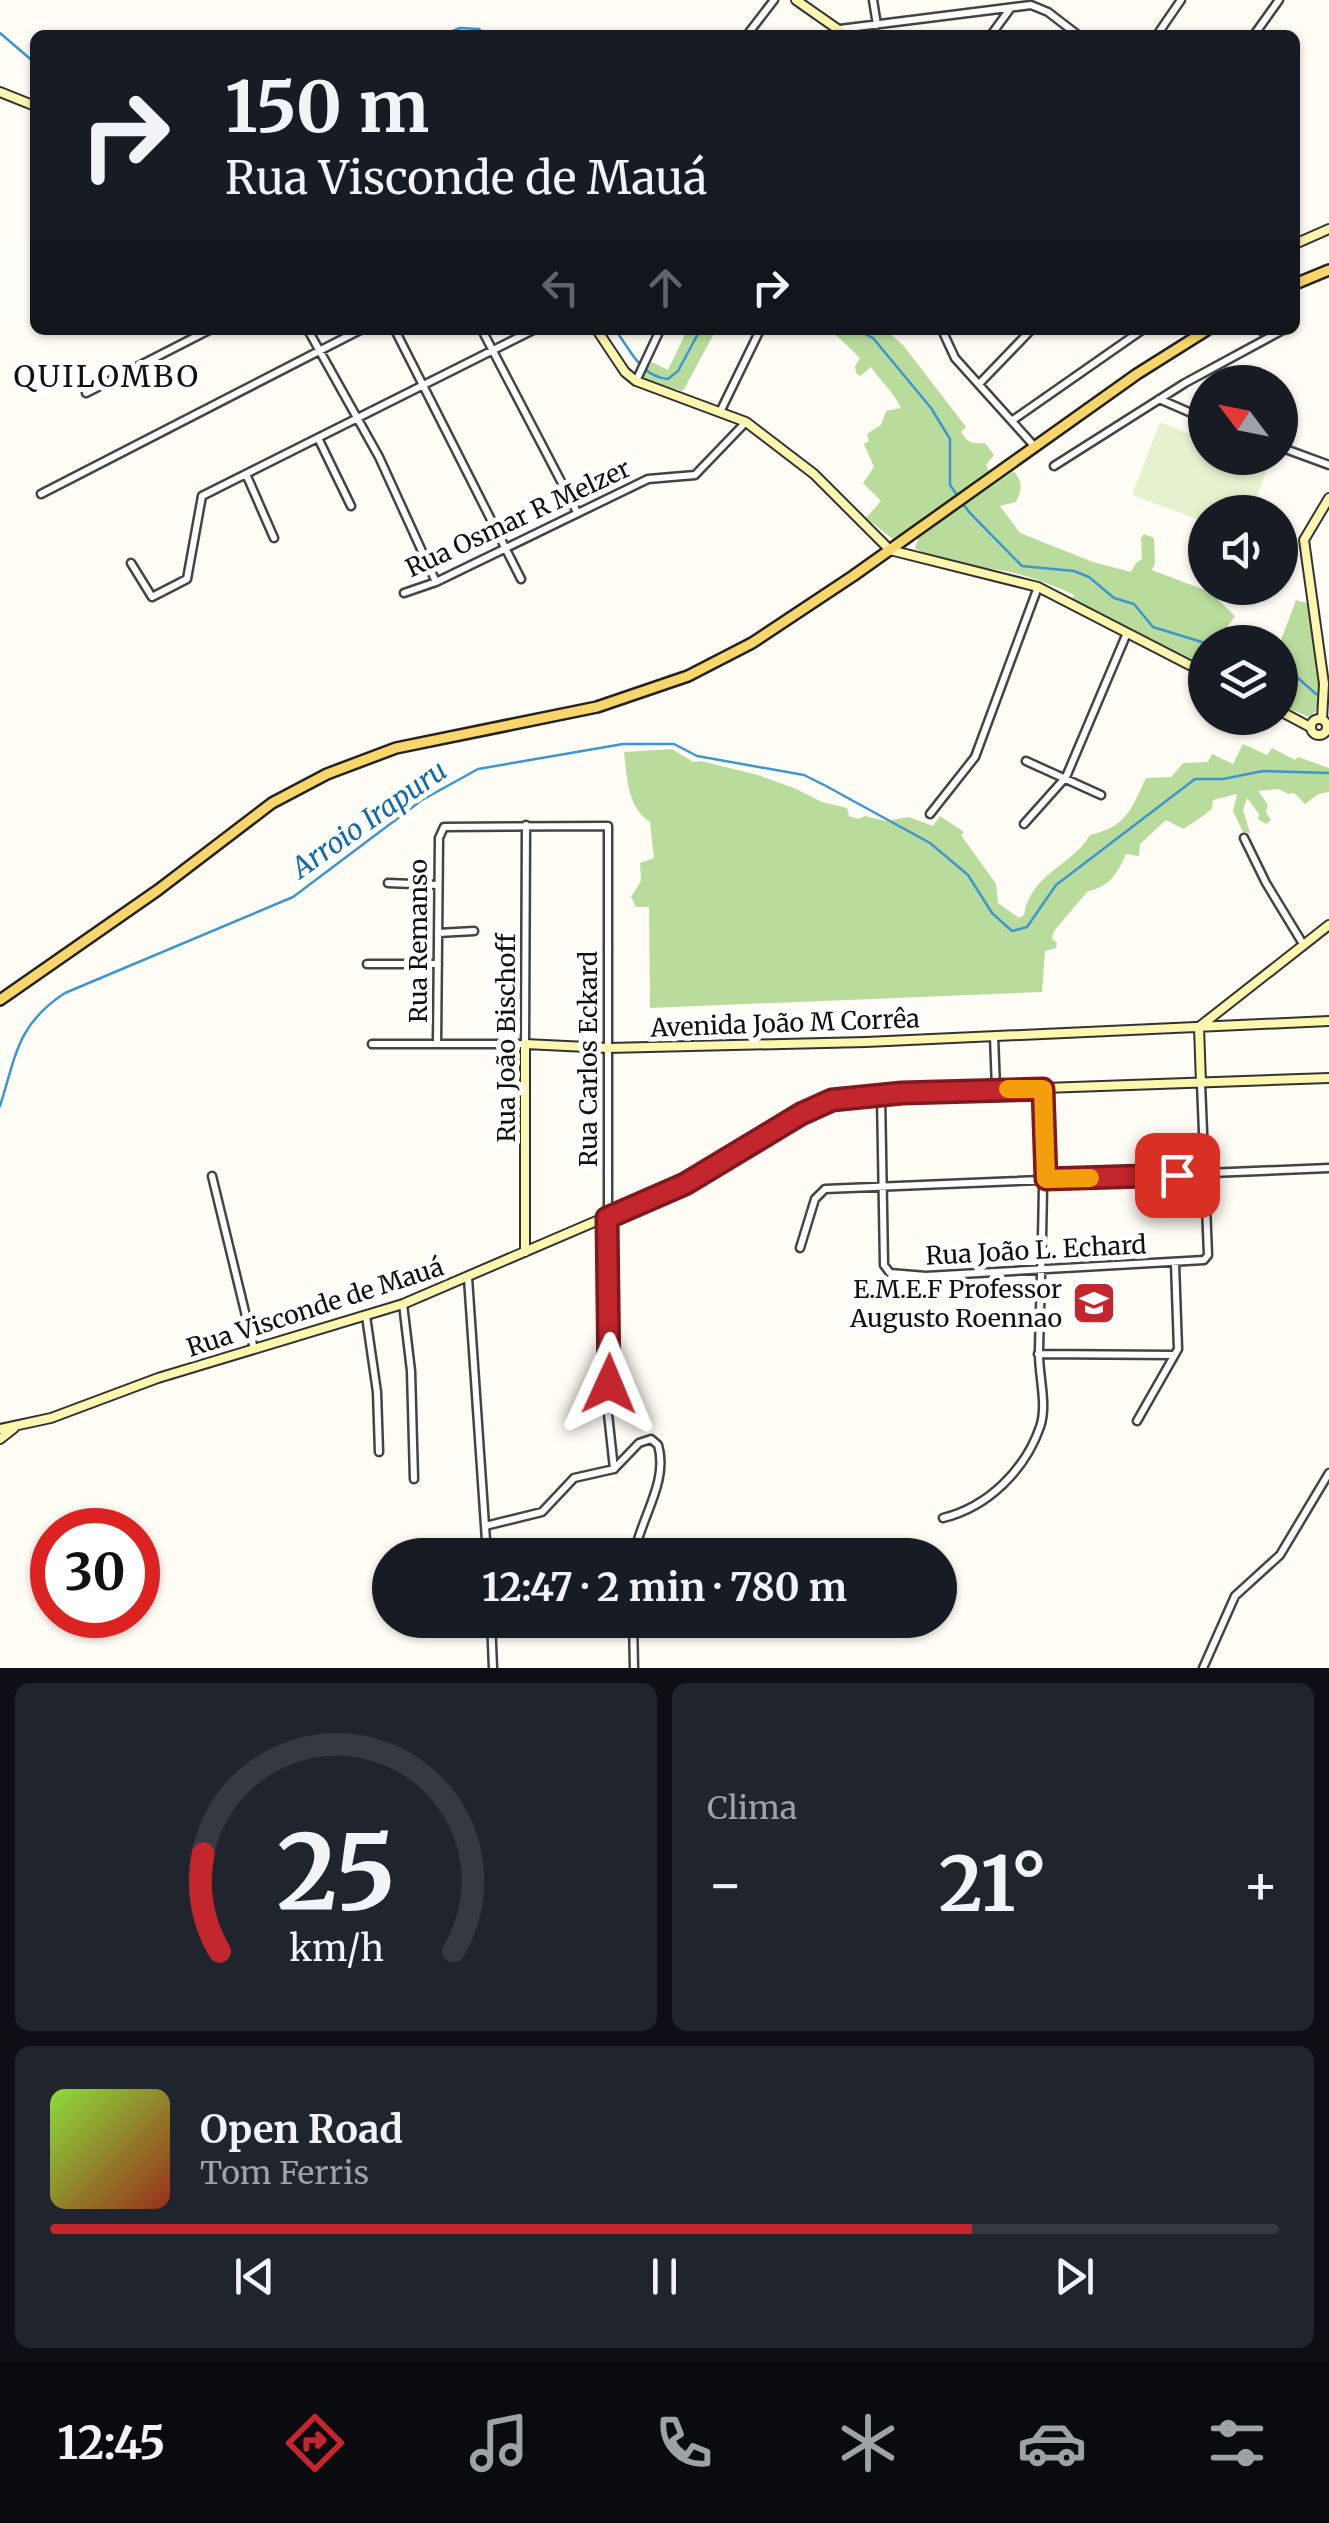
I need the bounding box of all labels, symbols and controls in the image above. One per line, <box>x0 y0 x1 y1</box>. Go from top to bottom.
text: 150 m <box>225 63 429 151</box>
icon: right <box>60 70 190 200</box>
text: Rua Visconde de Mauá <box>225 150 707 206</box>
icon: left <box>533 260 588 315</box>
icon: ahead <box>638 260 693 315</box>
icon: right <box>743 260 798 315</box>
district label: QUILOMBO <box>13 357 201 395</box>
north arrow <box>1188 365 1298 475</box>
map controls <box>1188 365 1298 735</box>
street label: Rua Osmar R Melzer <box>401 452 635 584</box>
button: sound <box>1188 495 1298 605</box>
button: layers <box>1188 625 1298 735</box>
water label: Arroio Irapuru <box>283 752 454 887</box>
street label: Rua Remanso <box>402 859 434 1023</box>
street label: Rua João Bischoff <box>490 932 522 1143</box>
street label: Rua Carlos Eckard <box>572 951 604 1167</box>
street label: Avenida João M Corrêa <box>649 1002 920 1044</box>
pin <box>1135 1133 1220 1218</box>
icon: arrive <box>1150 1148 1205 1203</box>
street label: Rua João L. Echard <box>925 1228 1147 1272</box>
street label: Rua Visconde de Mauá <box>183 1250 447 1364</box>
place label: E.M.E.F Professor Augusto Roennao <box>849 1273 1062 1334</box>
school or university icon: E.M.E.F Professor Augusto Roennao <box>1071 1280 1117 1326</box>
position arrow <box>557 1332 661 1436</box>
speed limit sign: 30 <box>30 1508 160 1638</box>
text: 12:47 · 2 min · 780 m <box>482 1564 847 1611</box>
text: Clima <box>707 1788 797 1828</box>
text: 25 <box>276 1807 396 1937</box>
text: 21° <box>939 1837 1047 1931</box>
text: − <box>707 1850 744 1919</box>
text: + <box>1242 1850 1279 1919</box>
text: km/h <box>289 1926 383 1971</box>
text: Open Road <box>200 2106 403 2153</box>
text: Tom Ferris <box>200 2153 369 2193</box>
icon: previous <box>227 2249 282 2304</box>
icon: pause <box>637 2249 692 2304</box>
icon: next <box>1047 2249 1102 2304</box>
icon: directions <box>280 2408 350 2478</box>
icon: music <box>464 2408 534 2478</box>
icon: phone <box>649 2408 719 2478</box>
icon: climate <box>833 2408 903 2478</box>
icon: car <box>1017 2408 1087 2478</box>
icon: filters <box>1202 2408 1272 2478</box>
text: 12:45 <box>57 2415 165 2471</box>

